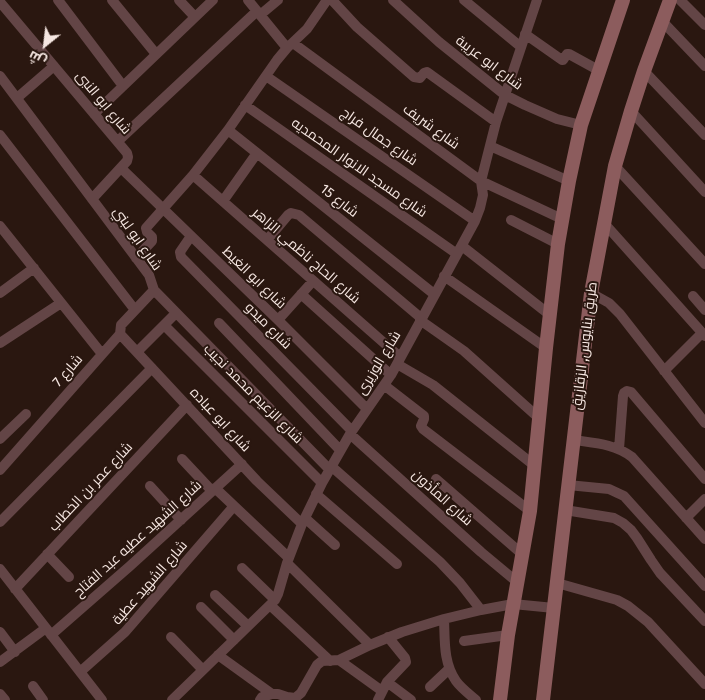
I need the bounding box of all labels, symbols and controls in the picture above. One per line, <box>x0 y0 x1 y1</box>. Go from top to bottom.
north arrow <box>20 20 70 70</box>
street label: شارع ابو عريبة <box>452 32 526 94</box>
text: ش <box>26 47 49 70</box>
street label: شارع ابو النبى <box>72 68 134 138</box>
street label: شارع شريف <box>399 101 463 153</box>
street label: شارع جمال فراج <box>337 104 421 170</box>
street label: شارع مسجد الانوار المحمديه <box>288 115 430 221</box>
street label: شارع 15 <box>317 181 361 221</box>
street label: شارع ابو لبني <box>109 204 165 274</box>
street label: شارع الحاج ناظمي الزاهر <box>249 205 363 307</box>
street label: شارع ابو الغيط <box>219 244 289 312</box>
street label: طريق بنايوس, الزقازيق <box>569 281 601 411</box>
street label: شارع ميدو <box>241 299 295 353</box>
street label: شارع الوزيرى <box>353 328 405 398</box>
street label: شارع الزعيم محمد نجيب <box>200 341 306 447</box>
street label: شارع 7 <box>50 352 86 390</box>
street label: شارع ابو عباده <box>186 384 254 456</box>
street label: شارع عمر بن الخطاب <box>45 439 137 535</box>
street label: شارع المأذون <box>408 466 476 530</box>
street label: شارع الشهيد عطيه عبد الفتاح <box>71 477 205 601</box>
street label: شارع الشهيد عطية <box>109 537 191 629</box>

